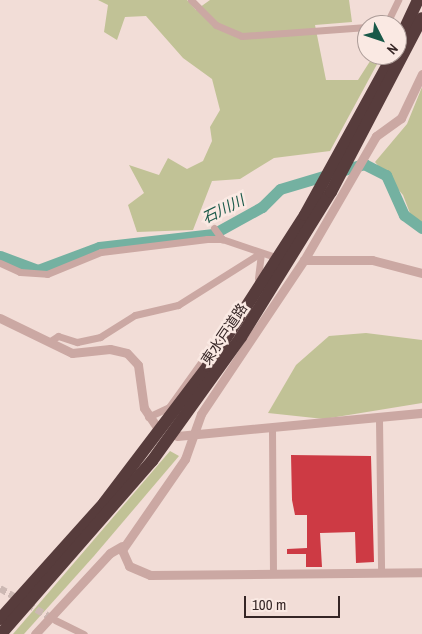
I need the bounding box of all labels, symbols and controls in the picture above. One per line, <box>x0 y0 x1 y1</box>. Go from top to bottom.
north arrow <box>357 15 407 65</box>
text: N <box>383 40 402 58</box>
water label: 石川川 <box>199 191 247 227</box>
street label: 東水戸道路 <box>197 300 251 368</box>
scale bar <box>247 586 343 618</box>
text: 100 m <box>252 594 286 615</box>

